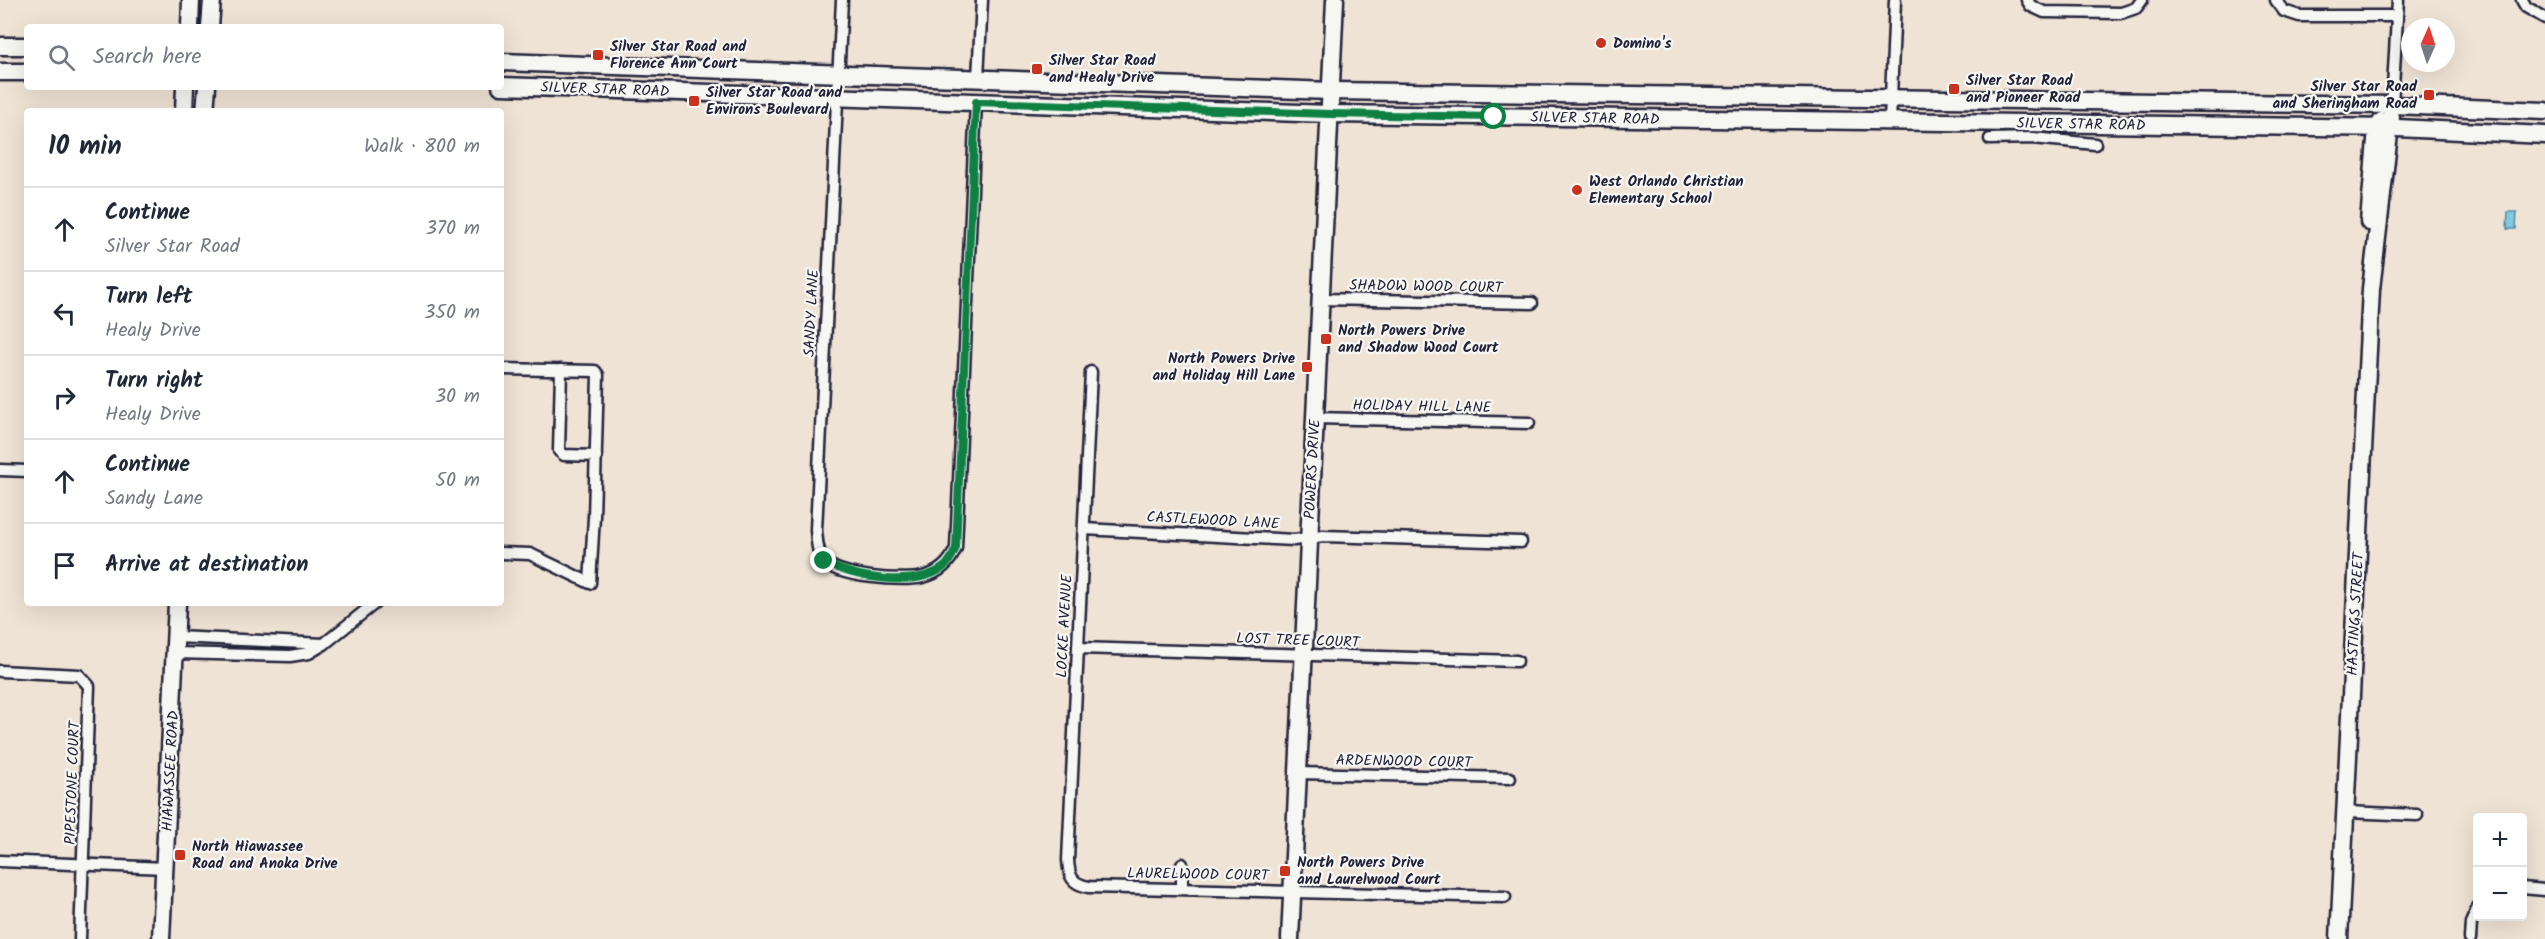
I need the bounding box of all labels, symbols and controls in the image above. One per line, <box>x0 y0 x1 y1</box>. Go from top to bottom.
north arrow <box>2401 18 2455 72</box>
search box <box>24 24 504 90</box>
place label: Domino's <box>1613 32 1671 56</box>
place label: Silver Star Road and Florence Ann Court <box>610 35 747 76</box>
marker: Domino's <box>1594 36 1608 50</box>
text: Search here <box>93 40 201 75</box>
icon: search <box>45 41 78 74</box>
marker: Silver Star Road and Florence Ann Court <box>591 48 605 62</box>
place label: Silver Star Road and Healy Drive <box>1049 49 1156 90</box>
marker: Silver Star Road and Healy Drive <box>1030 62 1044 76</box>
place label: Silver Star Road and Pioneer Road <box>1966 69 2081 110</box>
place label: Silver Star Road and Sheringham Road <box>2273 75 2418 116</box>
street label: SILVER STAR ROAD <box>540 76 670 104</box>
place label: Silver Star Road and Environs Boulevard <box>706 81 843 122</box>
marker: Silver Star Road and Pioneer Road <box>1947 82 1961 96</box>
marker: Silver Star Road and Sheringham Road <box>2422 88 2436 102</box>
marker: Silver Star Road and Environs Boulevard <box>687 94 701 108</box>
route start <box>1480 103 1506 129</box>
street label: SILVER STAR ROAD <box>1530 106 1660 132</box>
street label: SILVER STAR ROAD <box>2016 112 2146 138</box>
text: 10 min <box>48 126 122 168</box>
text: Walk · 800 m <box>364 131 480 163</box>
place label: West Orlando Christian Elementary School <box>1589 170 1744 211</box>
marker: West Orlando Christian Elementary School <box>1570 183 1584 197</box>
text: Continue <box>105 196 190 231</box>
icon: ahead <box>48 213 81 246</box>
text: 370 m <box>425 213 480 245</box>
text: Silver Star Road <box>105 231 240 263</box>
street label: SANDY LANE <box>798 267 826 358</box>
street label: SHADOW WOOD COURT <box>1349 274 1505 300</box>
text: Turn left <box>105 280 192 315</box>
icon: left <box>48 297 81 330</box>
text: 350 m <box>424 297 480 329</box>
text: Healy Drive <box>105 315 201 347</box>
place label: North Powers Drive and Shadow Wood Court <box>1338 319 1499 360</box>
marker: North Powers Drive and Shadow Wood Court <box>1319 332 1333 346</box>
place label: North Powers Drive and Holiday Hill Lane <box>1152 347 1296 388</box>
marker: North Powers Drive and Holiday Hill Lane <box>1300 360 1314 374</box>
text: Turn right <box>105 364 203 399</box>
icon: right <box>48 381 81 414</box>
text: 30 m <box>435 381 480 413</box>
street label: HOLIDAY HILL LANE <box>1352 394 1493 420</box>
text: Healy Drive <box>105 399 201 431</box>
street label: POWERS DRIVE <box>1298 417 1328 520</box>
text: Continue <box>105 448 190 483</box>
icon: ahead <box>48 465 81 498</box>
text: 50 m <box>435 465 480 497</box>
text: Sandy Lane <box>105 483 203 515</box>
street label: CASTLEWOOD LANE <box>1146 506 1281 537</box>
route end <box>810 547 836 573</box>
text: Arrive at destination <box>105 548 308 583</box>
icon: arrive <box>48 549 81 582</box>
street label: HASTINGS STREET <box>2341 550 2371 676</box>
street label: LOCKE AVENUE <box>1050 572 1080 679</box>
street label: LOST TREE COURT <box>1236 627 1362 655</box>
street label: HIAWASSEE ROAD <box>156 710 186 832</box>
street label: PIPESTONE COURT <box>59 719 87 845</box>
street label: ARDENWOOD COURT <box>1336 749 1474 775</box>
map controls <box>2473 813 2527 921</box>
button: + <box>2473 813 2527 867</box>
place label: North Hiawassee Road and Anoka Drive <box>192 835 338 876</box>
marker: North Hiawassee Road and Anoka Drive <box>173 848 187 862</box>
place label: North Powers Drive and Laurelwood Court <box>1297 851 1441 892</box>
street label: LAURELWOOD COURT <box>1127 862 1271 888</box>
marker: North Powers Drive and Laurelwood Court <box>1278 864 1292 878</box>
button: − <box>2473 867 2527 921</box>

